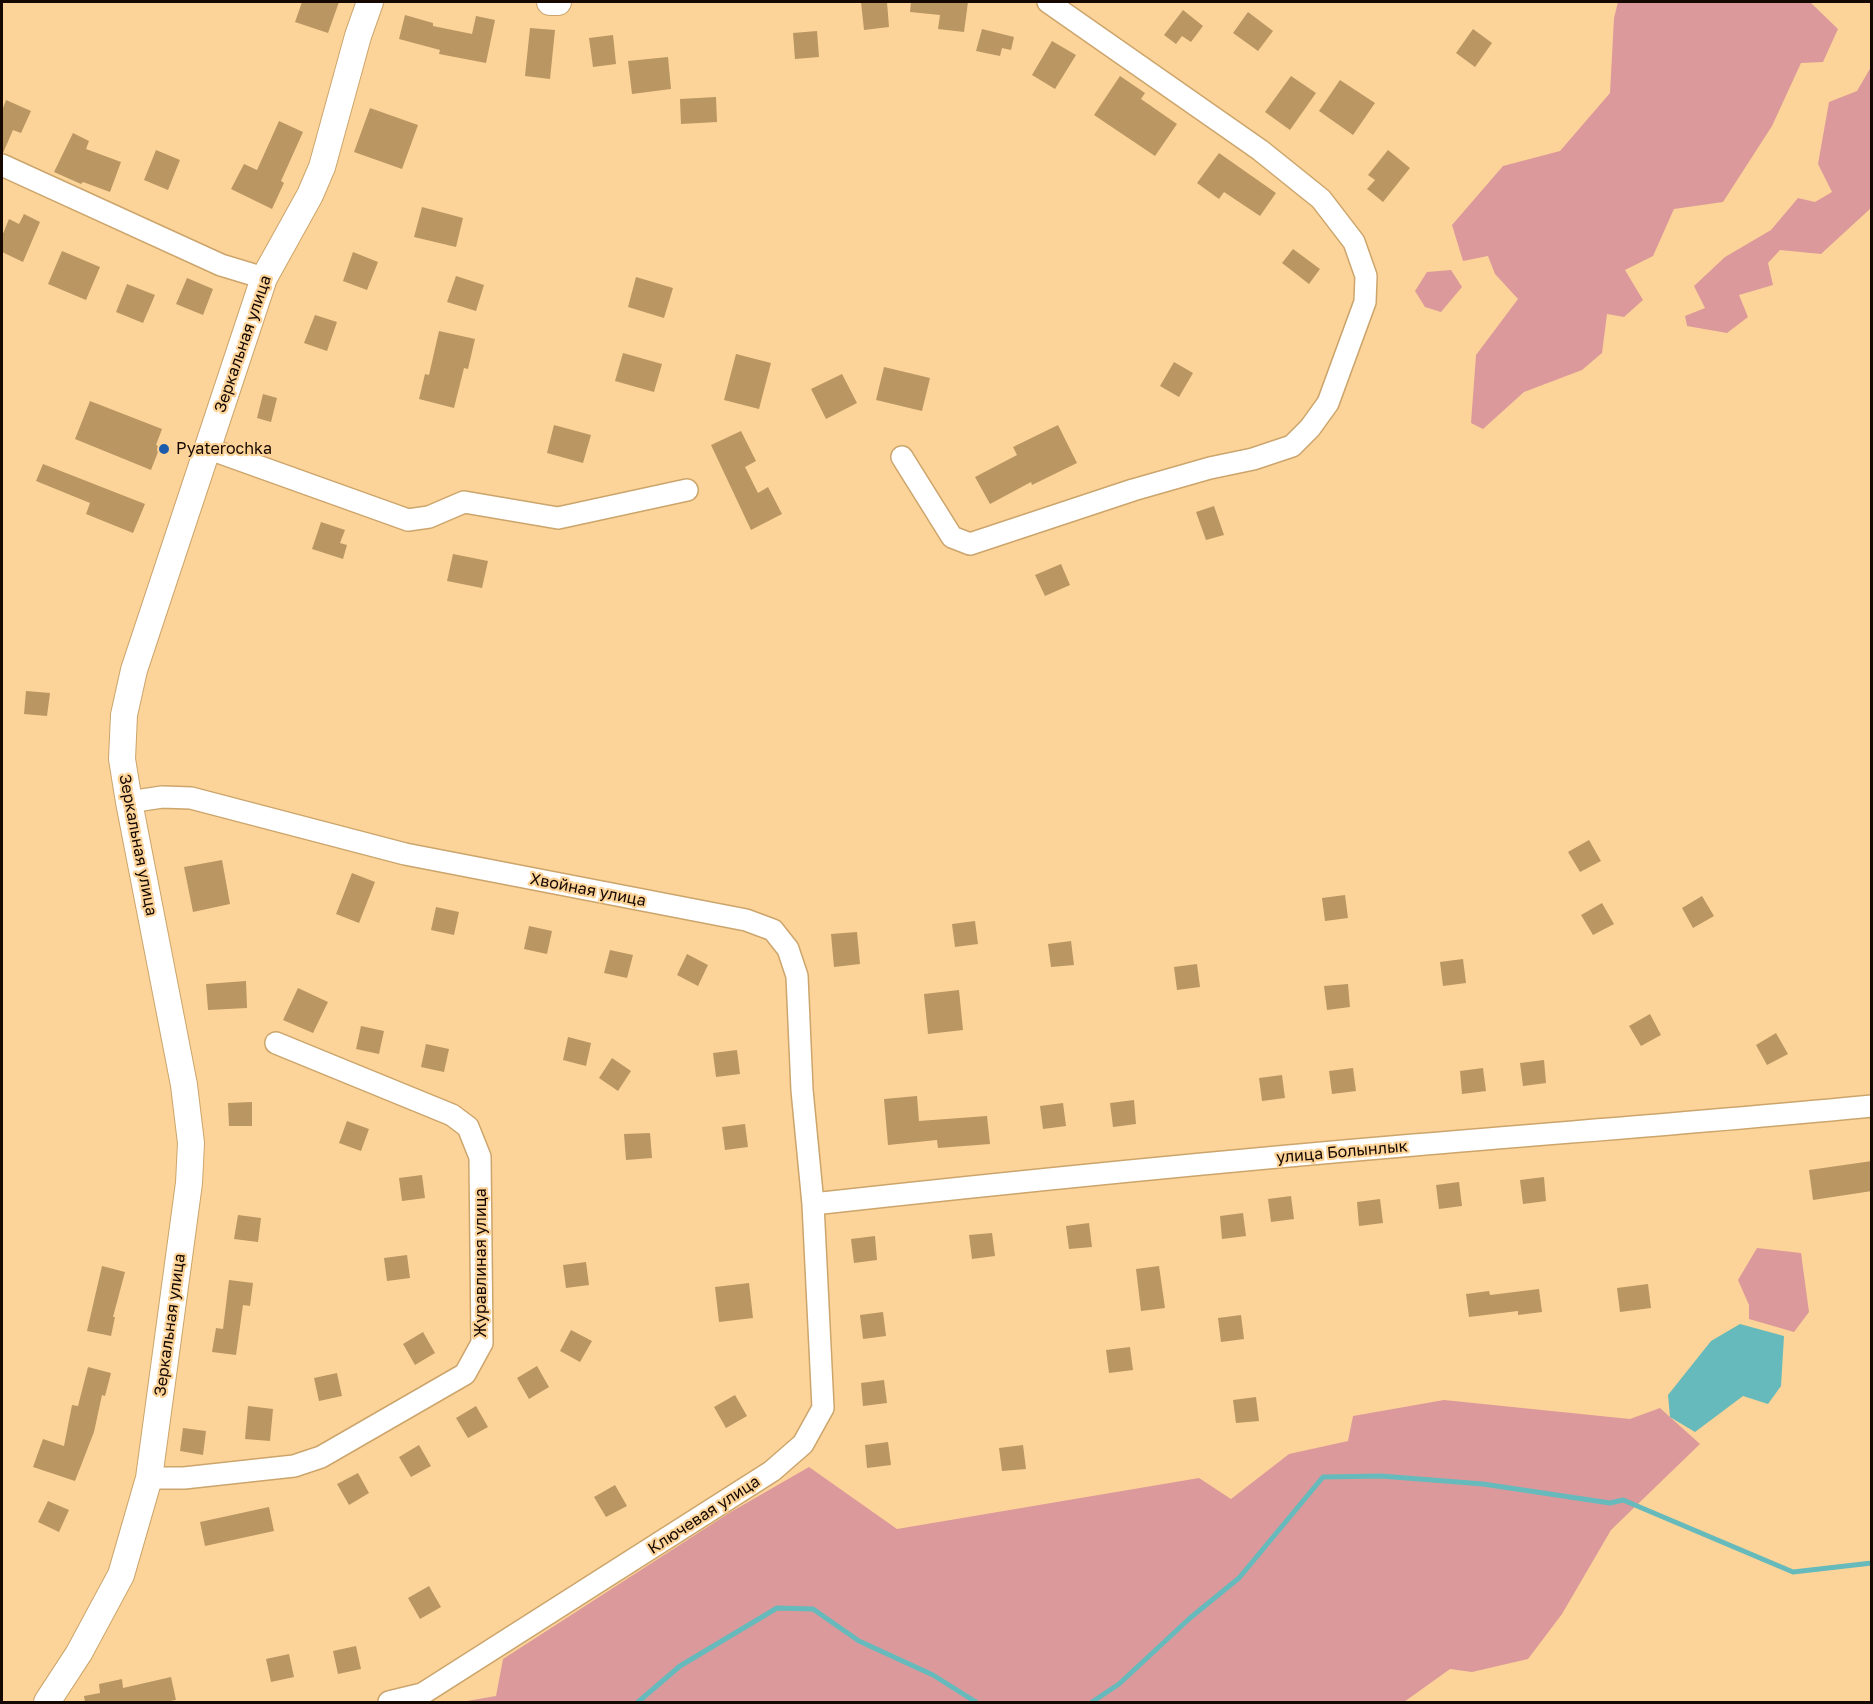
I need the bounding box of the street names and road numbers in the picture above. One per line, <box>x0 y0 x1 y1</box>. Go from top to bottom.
street label: Зеркальная улица <box>210 273 276 415</box>
street label: Зеркальная улица <box>115 772 161 918</box>
street label: Хвойная улица <box>528 869 648 911</box>
street label: улица Болынлык <box>1275 1137 1409 1167</box>
street label: Журавлиная улица <box>471 1188 491 1338</box>
street label: Зеркальная улица <box>150 1252 190 1398</box>
street label: Ключевая улица <box>644 1472 764 1558</box>

